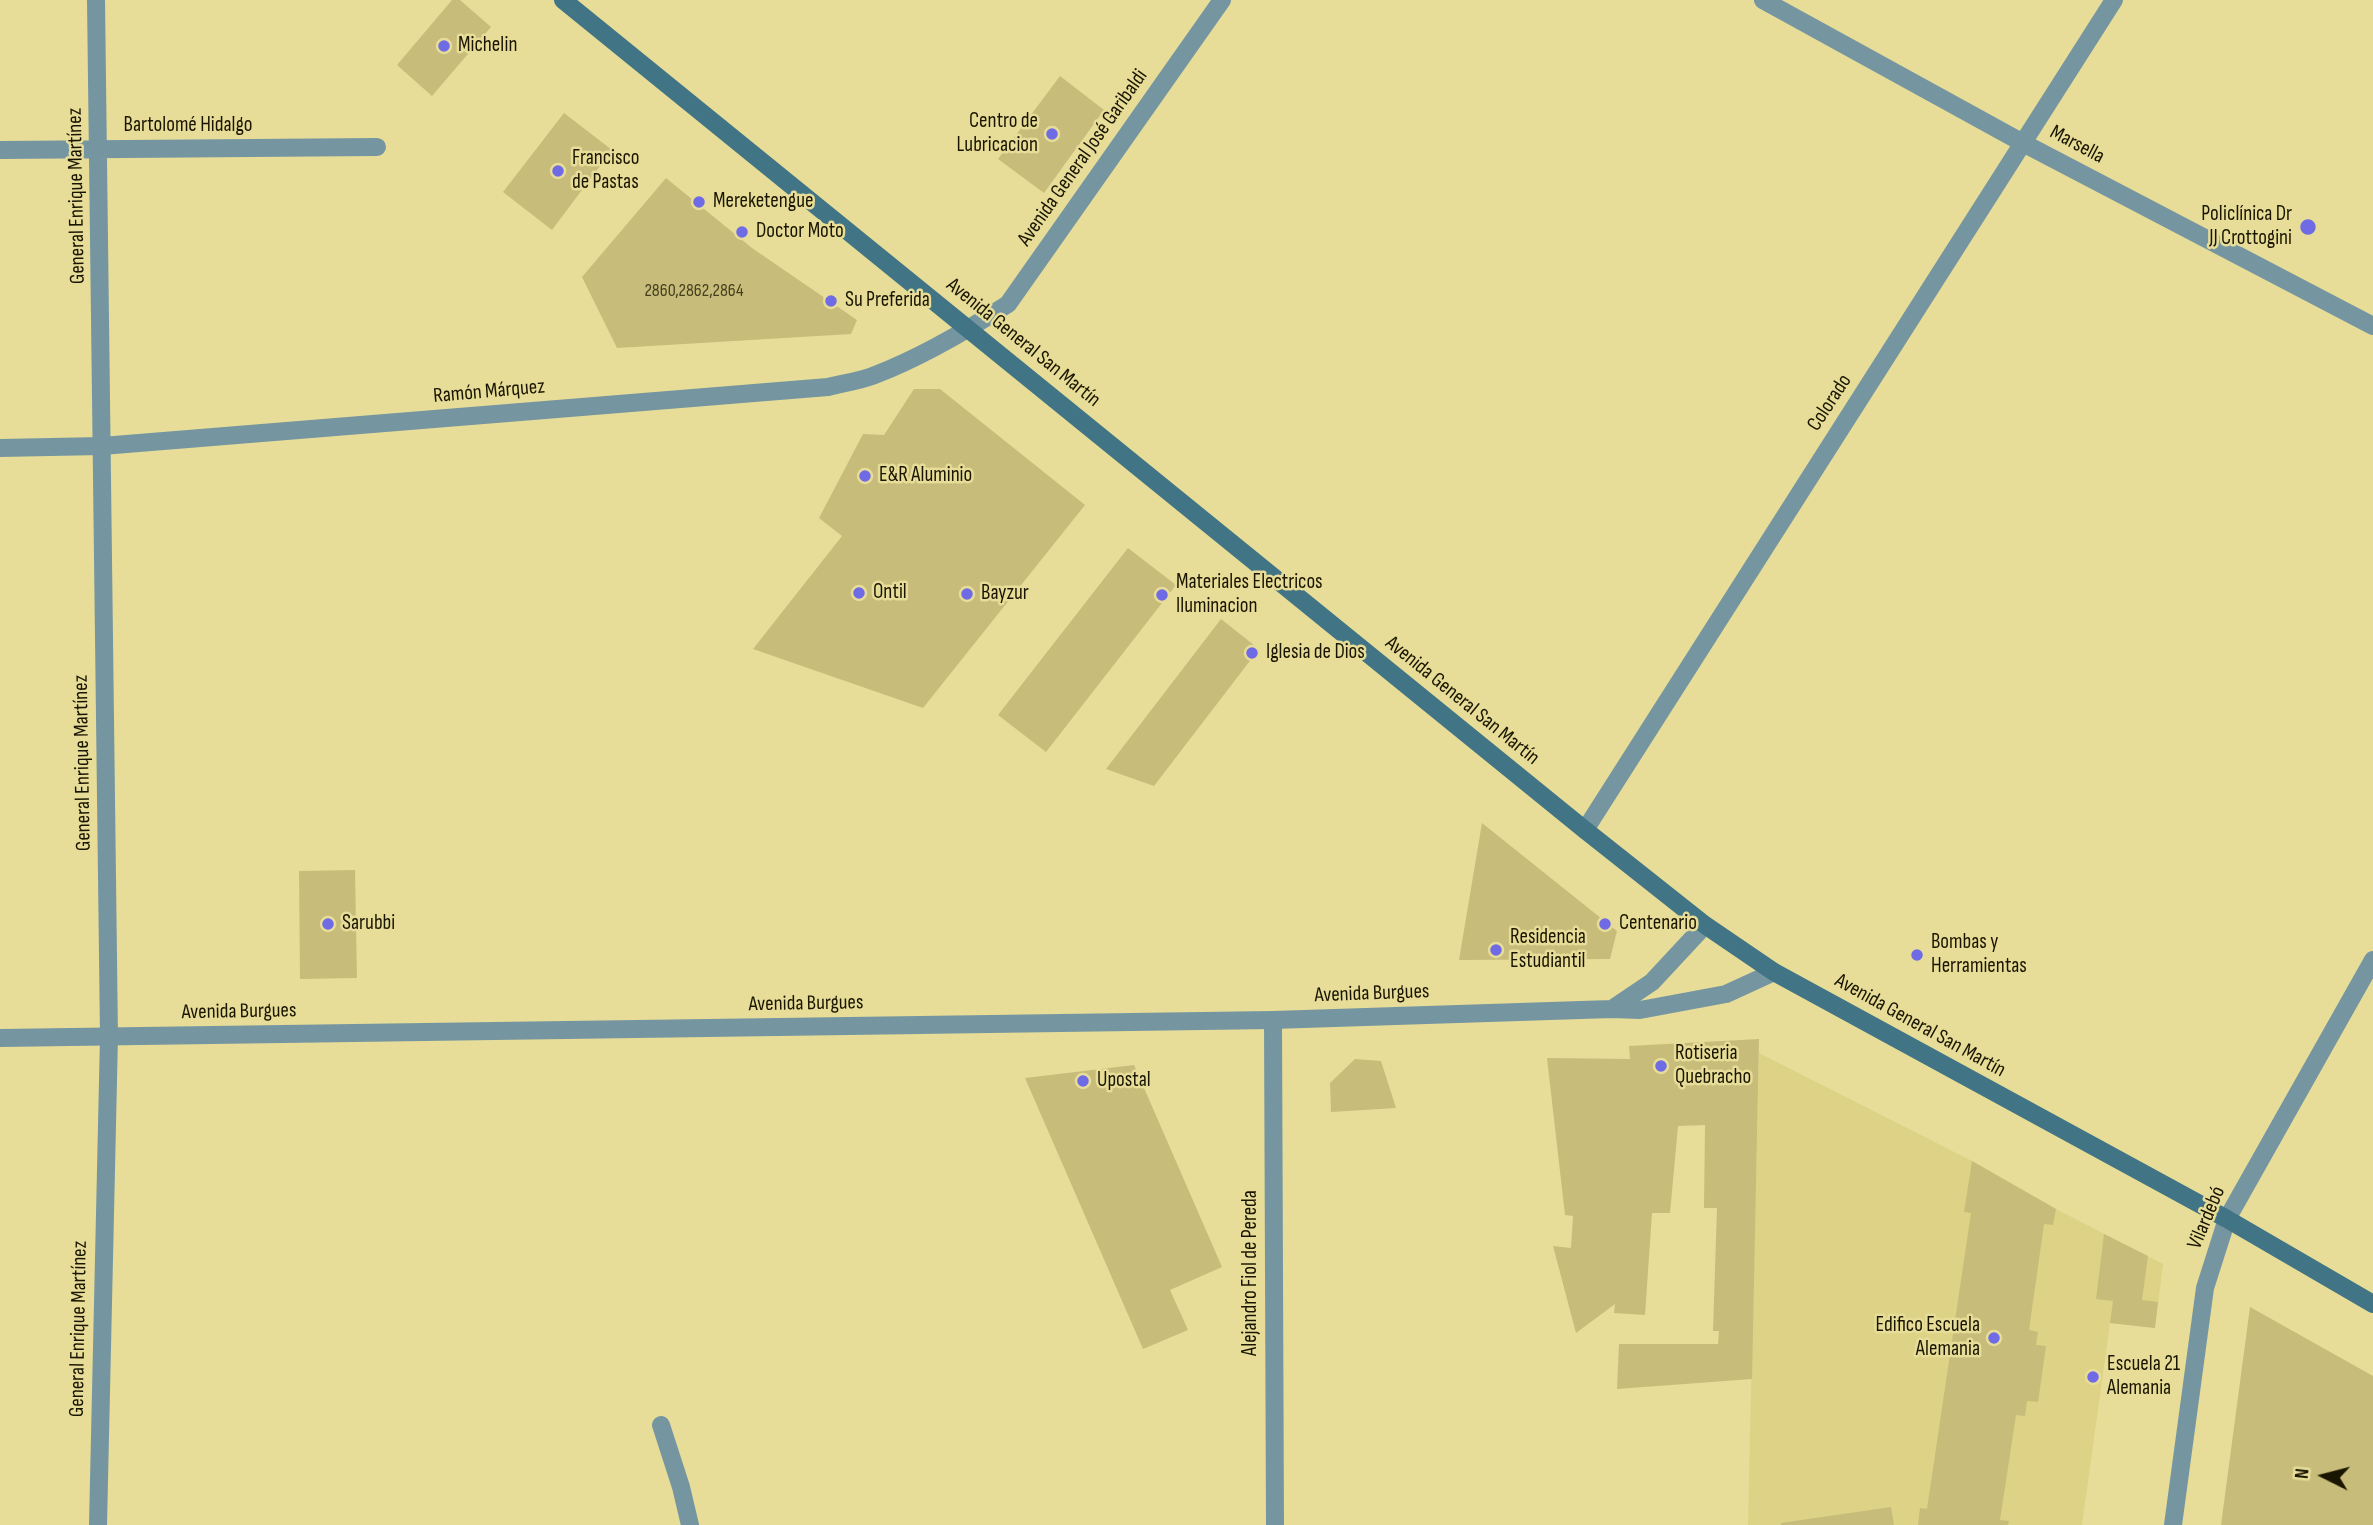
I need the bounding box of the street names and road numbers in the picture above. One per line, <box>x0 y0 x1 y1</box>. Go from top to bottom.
street label: Avenida General José Garibaldi <box>1013 65 1153 251</box>
street label: General Enrique Martínez <box>63 108 91 284</box>
street label: Bartolomé Hidalgo <box>124 113 252 139</box>
street label: Marsella <box>2045 120 2109 170</box>
street label: Avenida General San Martín <box>941 273 1105 413</box>
street label: Colorado <box>1802 370 1858 436</box>
street label: Ramón Márquez <box>432 375 546 409</box>
street label: Avenida General San Martín <box>1380 631 1544 771</box>
street label: General Enrique Martínez <box>69 675 97 851</box>
street label: Avenida General San Martín <box>1830 969 2010 1083</box>
street label: Avenida Burgues <box>1314 979 1430 1009</box>
street label: Avenida Burgues <box>748 990 864 1018</box>
street label: Avenida Burgues <box>181 998 297 1026</box>
street label: Vilardebó <box>2183 1183 2231 1253</box>
street label: Alejandro Fiol de Pereda <box>1238 1190 1264 1356</box>
street label: General Enrique Martínez <box>65 1241 93 1417</box>

